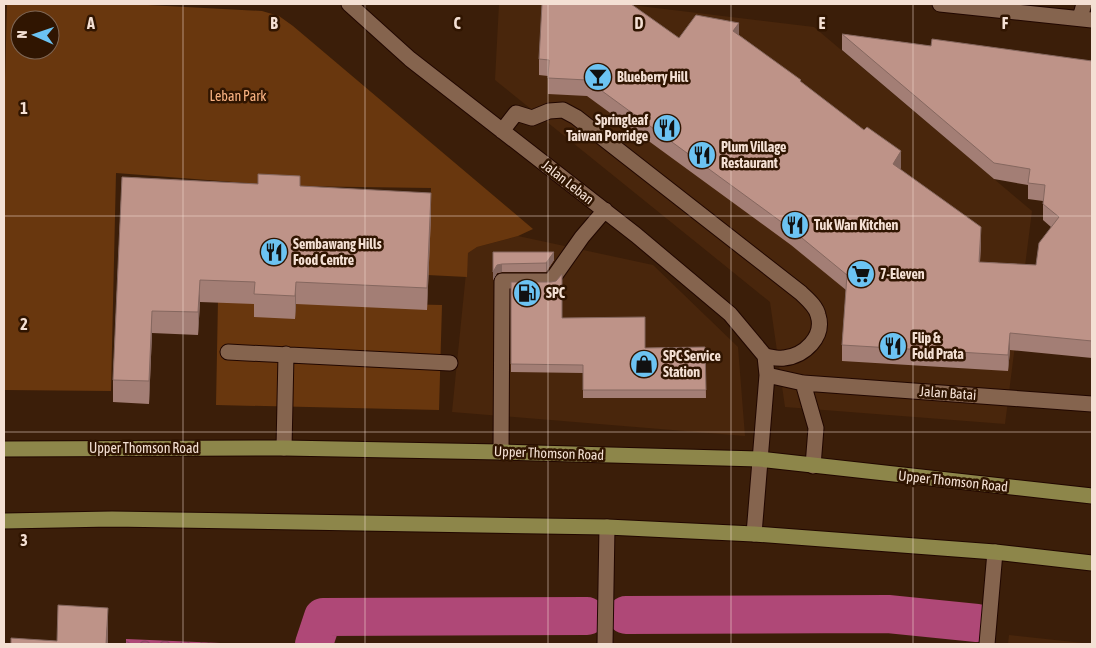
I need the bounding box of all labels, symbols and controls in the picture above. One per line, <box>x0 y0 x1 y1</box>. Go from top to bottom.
north arrow <box>10 10 60 60</box>
text: A <box>86 14 95 32</box>
text: B <box>270 14 278 32</box>
text: C <box>453 14 461 32</box>
text: D <box>635 14 644 32</box>
text: E <box>819 14 826 32</box>
text: F <box>1002 14 1009 32</box>
text: N <box>14 30 30 39</box>
bar icon: Blueberry Hill <box>583 62 613 92</box>
place label: Blueberry Hill <box>617 69 688 85</box>
park label: Leban Park <box>209 88 267 104</box>
text: 1 <box>20 99 28 117</box>
place label: Springleaf Taiwan Porridge <box>566 112 648 144</box>
restaurant icon: Springleaf Taiwan Porridge <box>652 113 682 143</box>
place label: Plum Village Restaurant <box>721 139 786 171</box>
restaurant icon: Plum Village Restaurant <box>687 140 717 170</box>
street label: Jalan Leban <box>539 157 597 207</box>
restaurant icon: Tuk Wan Kitchen <box>780 210 810 240</box>
place label: Tuk Wan Kitchen <box>814 217 899 233</box>
place label: Sembawang Hills Food Centre <box>293 236 382 268</box>
restaurant icon: Sembawang Hills Food Centre <box>259 237 289 267</box>
supermarket icon: 7-Eleven <box>846 259 876 289</box>
place label: 7-Eleven <box>880 266 925 282</box>
fuel station icon: SPC <box>512 278 542 308</box>
place label: SPC <box>546 285 566 301</box>
text: 2 <box>20 315 28 333</box>
place label: Flip & Fold Prata <box>912 330 964 362</box>
restaurant icon: Flip & Fold Prata <box>878 331 908 361</box>
place label: SPC Service Station <box>663 348 721 380</box>
shop icon: SPC Service Station <box>629 349 659 379</box>
street label: Jalan Batai <box>919 383 977 403</box>
street label: Upper Thomson Road <box>89 440 199 456</box>
street label: Upper Thomson Road <box>494 443 604 463</box>
street label: Upper Thomson Road <box>897 467 1009 495</box>
text: 3 <box>20 531 28 549</box>

